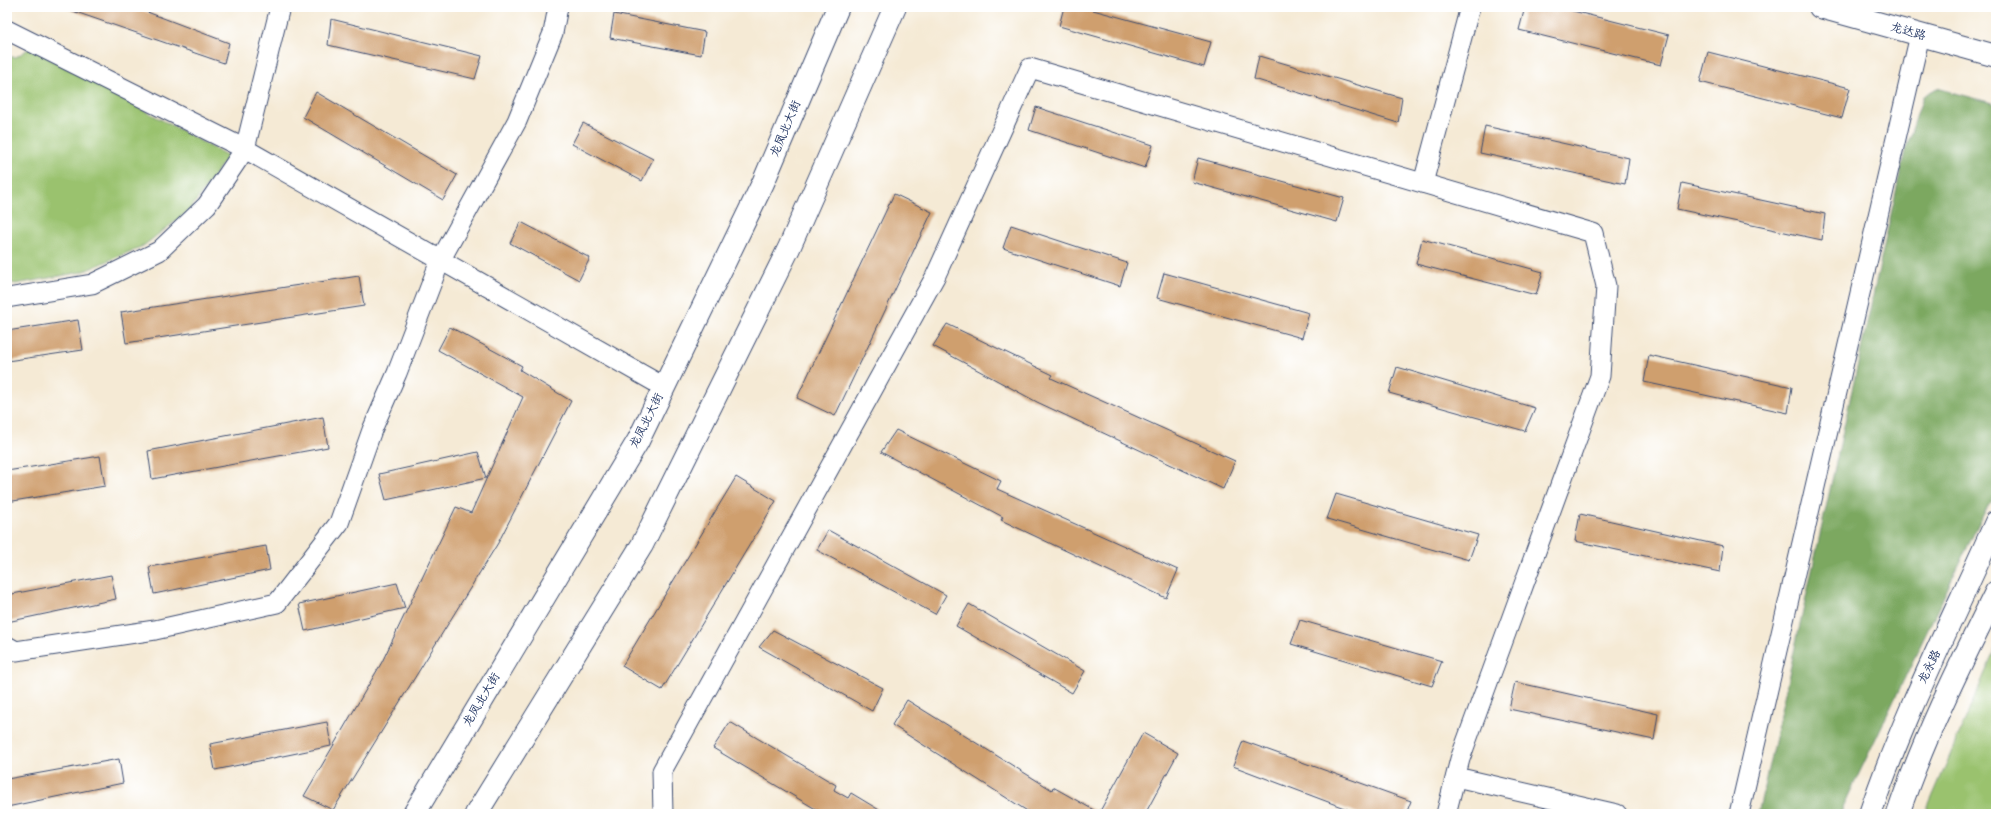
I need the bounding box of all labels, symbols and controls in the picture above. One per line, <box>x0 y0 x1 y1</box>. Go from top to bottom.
street label: 龙达路 <box>1888 19 1928 45</box>
street label: 龙凤北大街 <box>767 98 805 160</box>
street label: 龙凤北大街 <box>626 391 668 451</box>
street label: 龙永路 <box>1915 647 1945 687</box>
street label: 龙凤北大街 <box>460 670 504 730</box>

